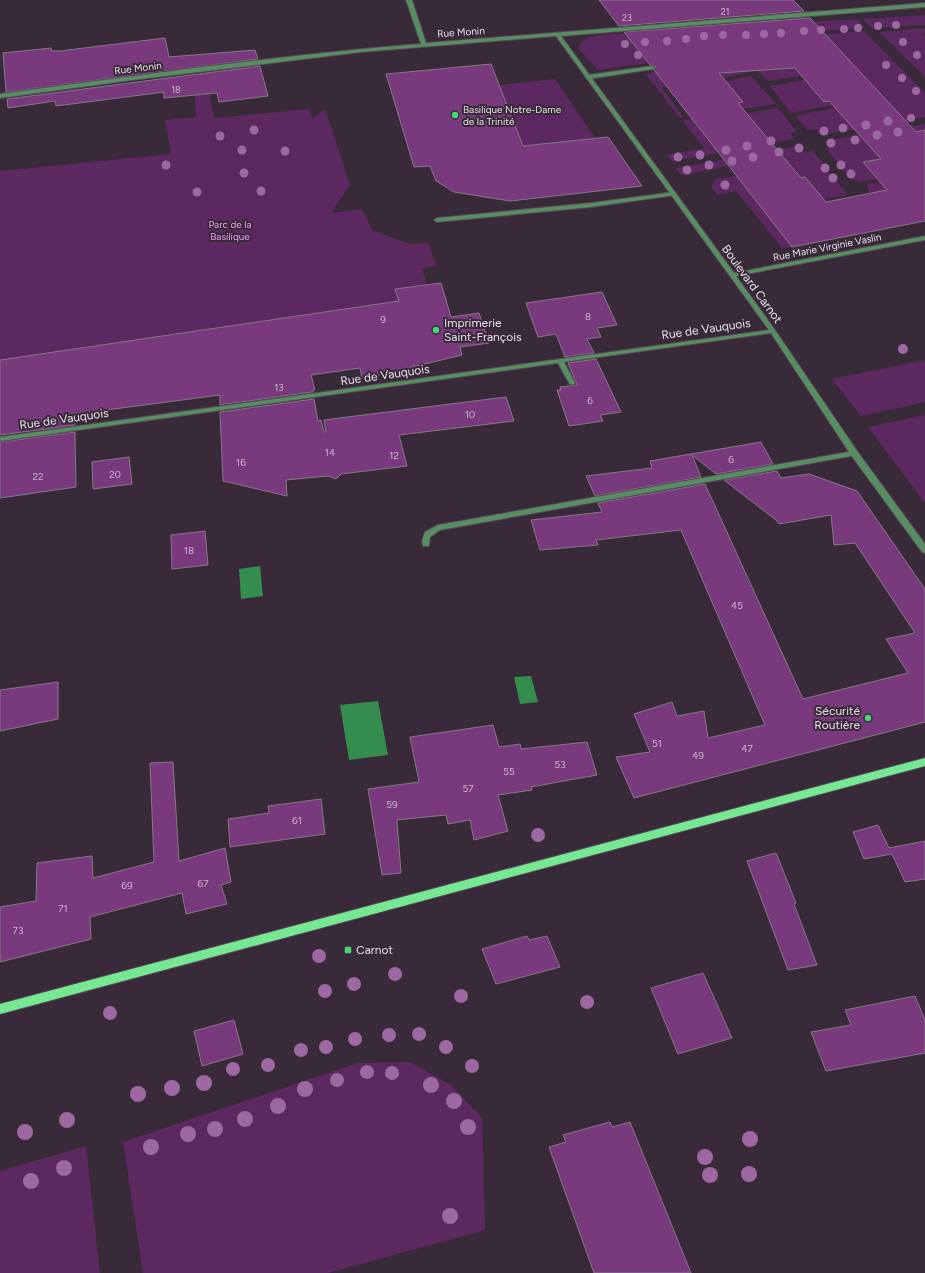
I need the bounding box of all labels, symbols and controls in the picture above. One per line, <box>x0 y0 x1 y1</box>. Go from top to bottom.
house number: 21 <box>721 6 729 17</box>
house number: 23 <box>622 12 632 23</box>
street label: Rue Monin <box>437 24 486 40</box>
street label: Rue Monin <box>114 59 163 77</box>
house number: 18 <box>171 84 181 95</box>
place label: Basilique Notre-Dame de la Trinité <box>463 103 562 128</box>
marker: Basilique Notre-Dame de la Trinité <box>450 110 460 120</box>
park label: Parc de la Basilique <box>208 218 252 243</box>
street label: Rue Marie Virginie Vaslin <box>772 230 883 264</box>
street label: Boulevard Carnot <box>719 242 785 326</box>
house number: 8 <box>585 310 591 323</box>
house number: 9 <box>380 313 386 326</box>
place label: Imprimerie Saint-François <box>444 316 522 344</box>
street label: Rue de Vauquois <box>661 316 752 342</box>
marker: Imprimerie Saint-François <box>431 325 441 335</box>
street label: Rue de Vauquois <box>340 362 431 388</box>
house number: 13 <box>274 381 284 394</box>
house number: 6 <box>587 394 593 407</box>
street label: Rue de Vauquois <box>19 406 110 432</box>
house number: 10 <box>465 408 475 421</box>
house number: 14 <box>325 446 335 459</box>
house number: 12 <box>389 449 399 462</box>
house number: 6 <box>728 453 734 466</box>
house number: 16 <box>236 456 246 469</box>
house number: 20 <box>109 468 121 481</box>
house number: 22 <box>32 470 44 483</box>
house number: 18 <box>184 544 194 557</box>
house number: 45 <box>731 599 743 612</box>
place label: Sécurité Routière <box>814 704 860 732</box>
marker: Sécurité Routière <box>863 713 873 723</box>
house number: 51 <box>652 737 662 750</box>
house number: 47 <box>741 742 753 755</box>
house number: 49 <box>692 749 704 762</box>
house number: 53 <box>554 758 566 771</box>
house number: 55 <box>503 765 515 778</box>
house number: 57 <box>462 782 474 795</box>
house number: 59 <box>386 798 398 811</box>
house number: 61 <box>292 814 302 827</box>
house number: 67 <box>197 877 209 890</box>
house number: 69 <box>121 879 133 892</box>
house number: 71 <box>58 902 68 915</box>
house number: 73 <box>13 924 23 937</box>
place label: Carnot <box>356 943 393 957</box>
marker: Carnot <box>343 945 353 955</box>

